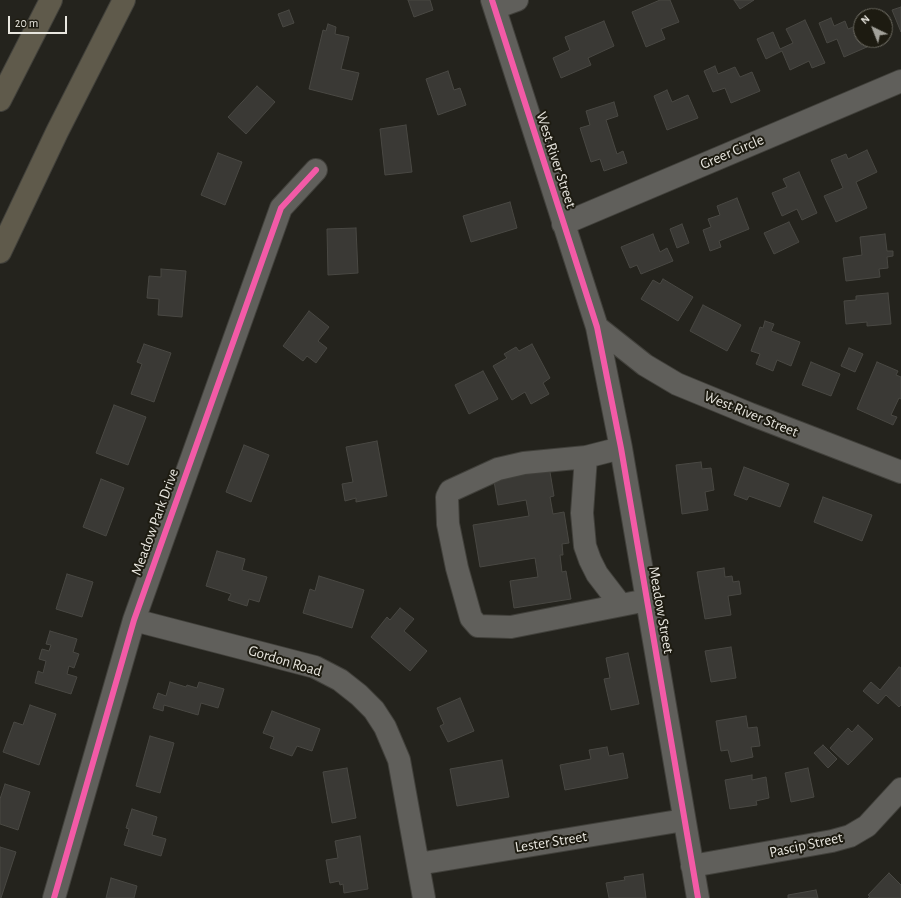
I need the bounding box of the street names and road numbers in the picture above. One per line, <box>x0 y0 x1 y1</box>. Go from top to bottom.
street label: West River Street <box>532 110 580 210</box>
street label: Greer Circle <box>697 131 767 173</box>
street label: West River Street <box>701 387 801 441</box>
street label: Meadow Park Drive <box>127 466 183 578</box>
street label: Meadow Street <box>644 565 678 655</box>
street label: Gordon Road <box>246 641 324 681</box>
street label: Lester Street <box>514 827 588 857</box>
street label: Pascip Street <box>768 828 844 862</box>

